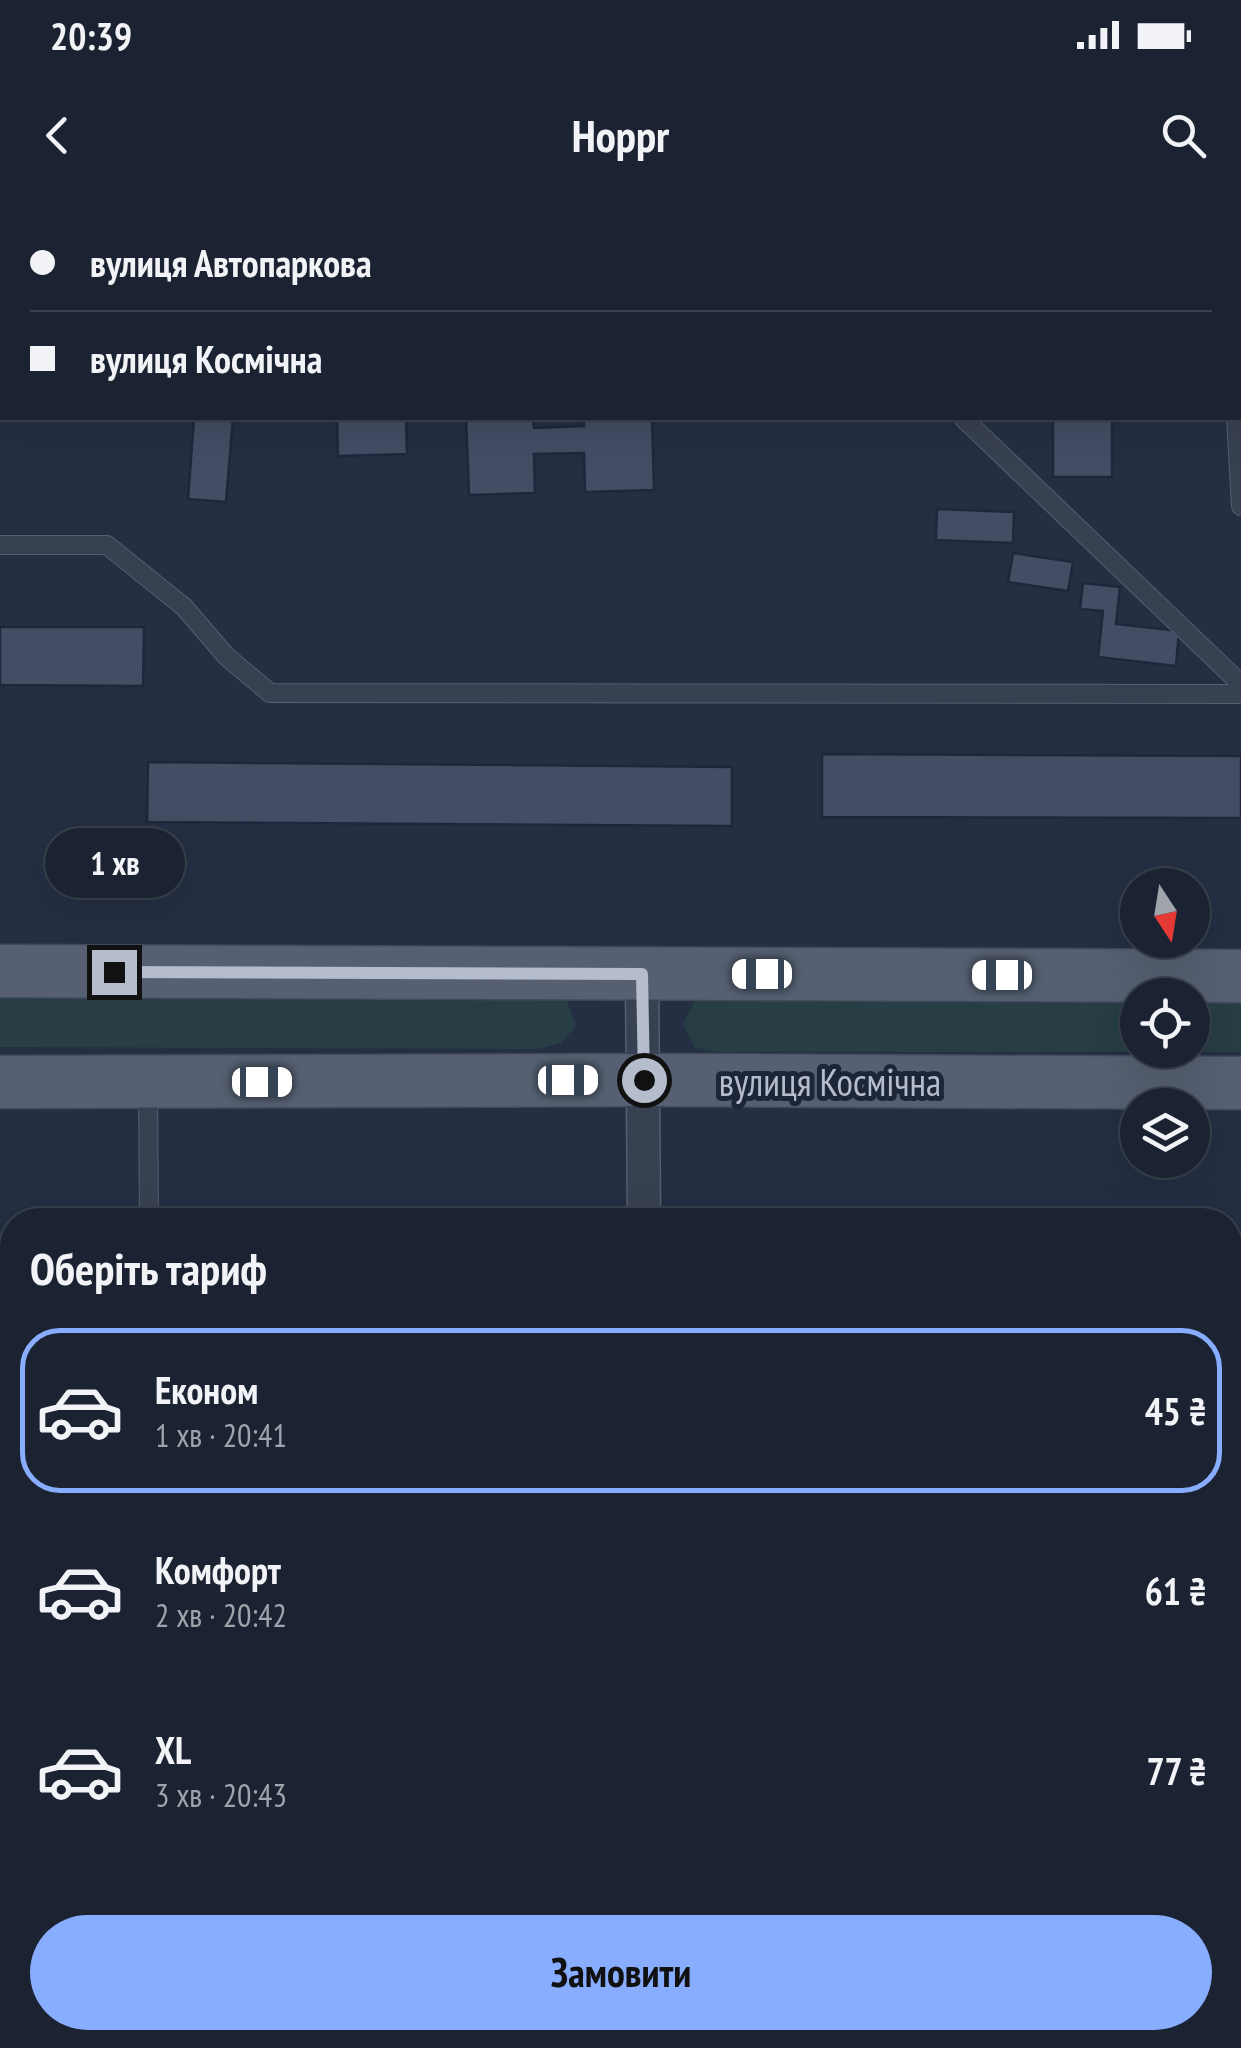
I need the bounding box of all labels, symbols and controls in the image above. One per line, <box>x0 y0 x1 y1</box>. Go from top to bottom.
text: 20:39 <box>50 11 132 60</box>
text: Hoppr <box>572 106 669 164</box>
icon: back <box>30 108 85 163</box>
icon: search <box>1156 108 1211 163</box>
text: вулиця Автопаркова <box>90 238 372 287</box>
text: вулиця Космічна <box>90 334 322 383</box>
callout: 1 хв <box>44 827 184 897</box>
text: 1 хв <box>90 842 140 884</box>
north arrow <box>1120 868 1210 958</box>
map controls <box>1120 868 1210 1178</box>
route end <box>92 950 137 995</box>
car <box>732 959 792 989</box>
car <box>972 960 1032 990</box>
button: locate <box>1120 978 1210 1068</box>
street label: вулиця Космічна <box>719 1057 941 1106</box>
route start <box>622 1058 667 1103</box>
car <box>538 1065 598 1095</box>
car <box>232 1067 292 1097</box>
button: layers <box>1120 1088 1210 1178</box>
text: Оберіть тариф <box>30 1239 267 1297</box>
text: Економ <box>155 1365 258 1414</box>
icon: car <box>35 1366 125 1456</box>
text: 45 ₴ <box>1145 1386 1207 1435</box>
text: 1 хв · 20:41 <box>155 1414 287 1456</box>
text: Комфорт <box>155 1545 281 1594</box>
icon: car <box>35 1546 125 1636</box>
text: 61 ₴ <box>1145 1566 1207 1615</box>
text: 2 хв · 20:42 <box>155 1594 287 1636</box>
text: XL <box>155 1725 191 1774</box>
icon: car <box>35 1726 125 1816</box>
text: 77 ₴ <box>1146 1746 1207 1795</box>
text: 3 хв · 20:43 <box>155 1774 287 1816</box>
button: Замовити <box>30 1915 1212 2030</box>

